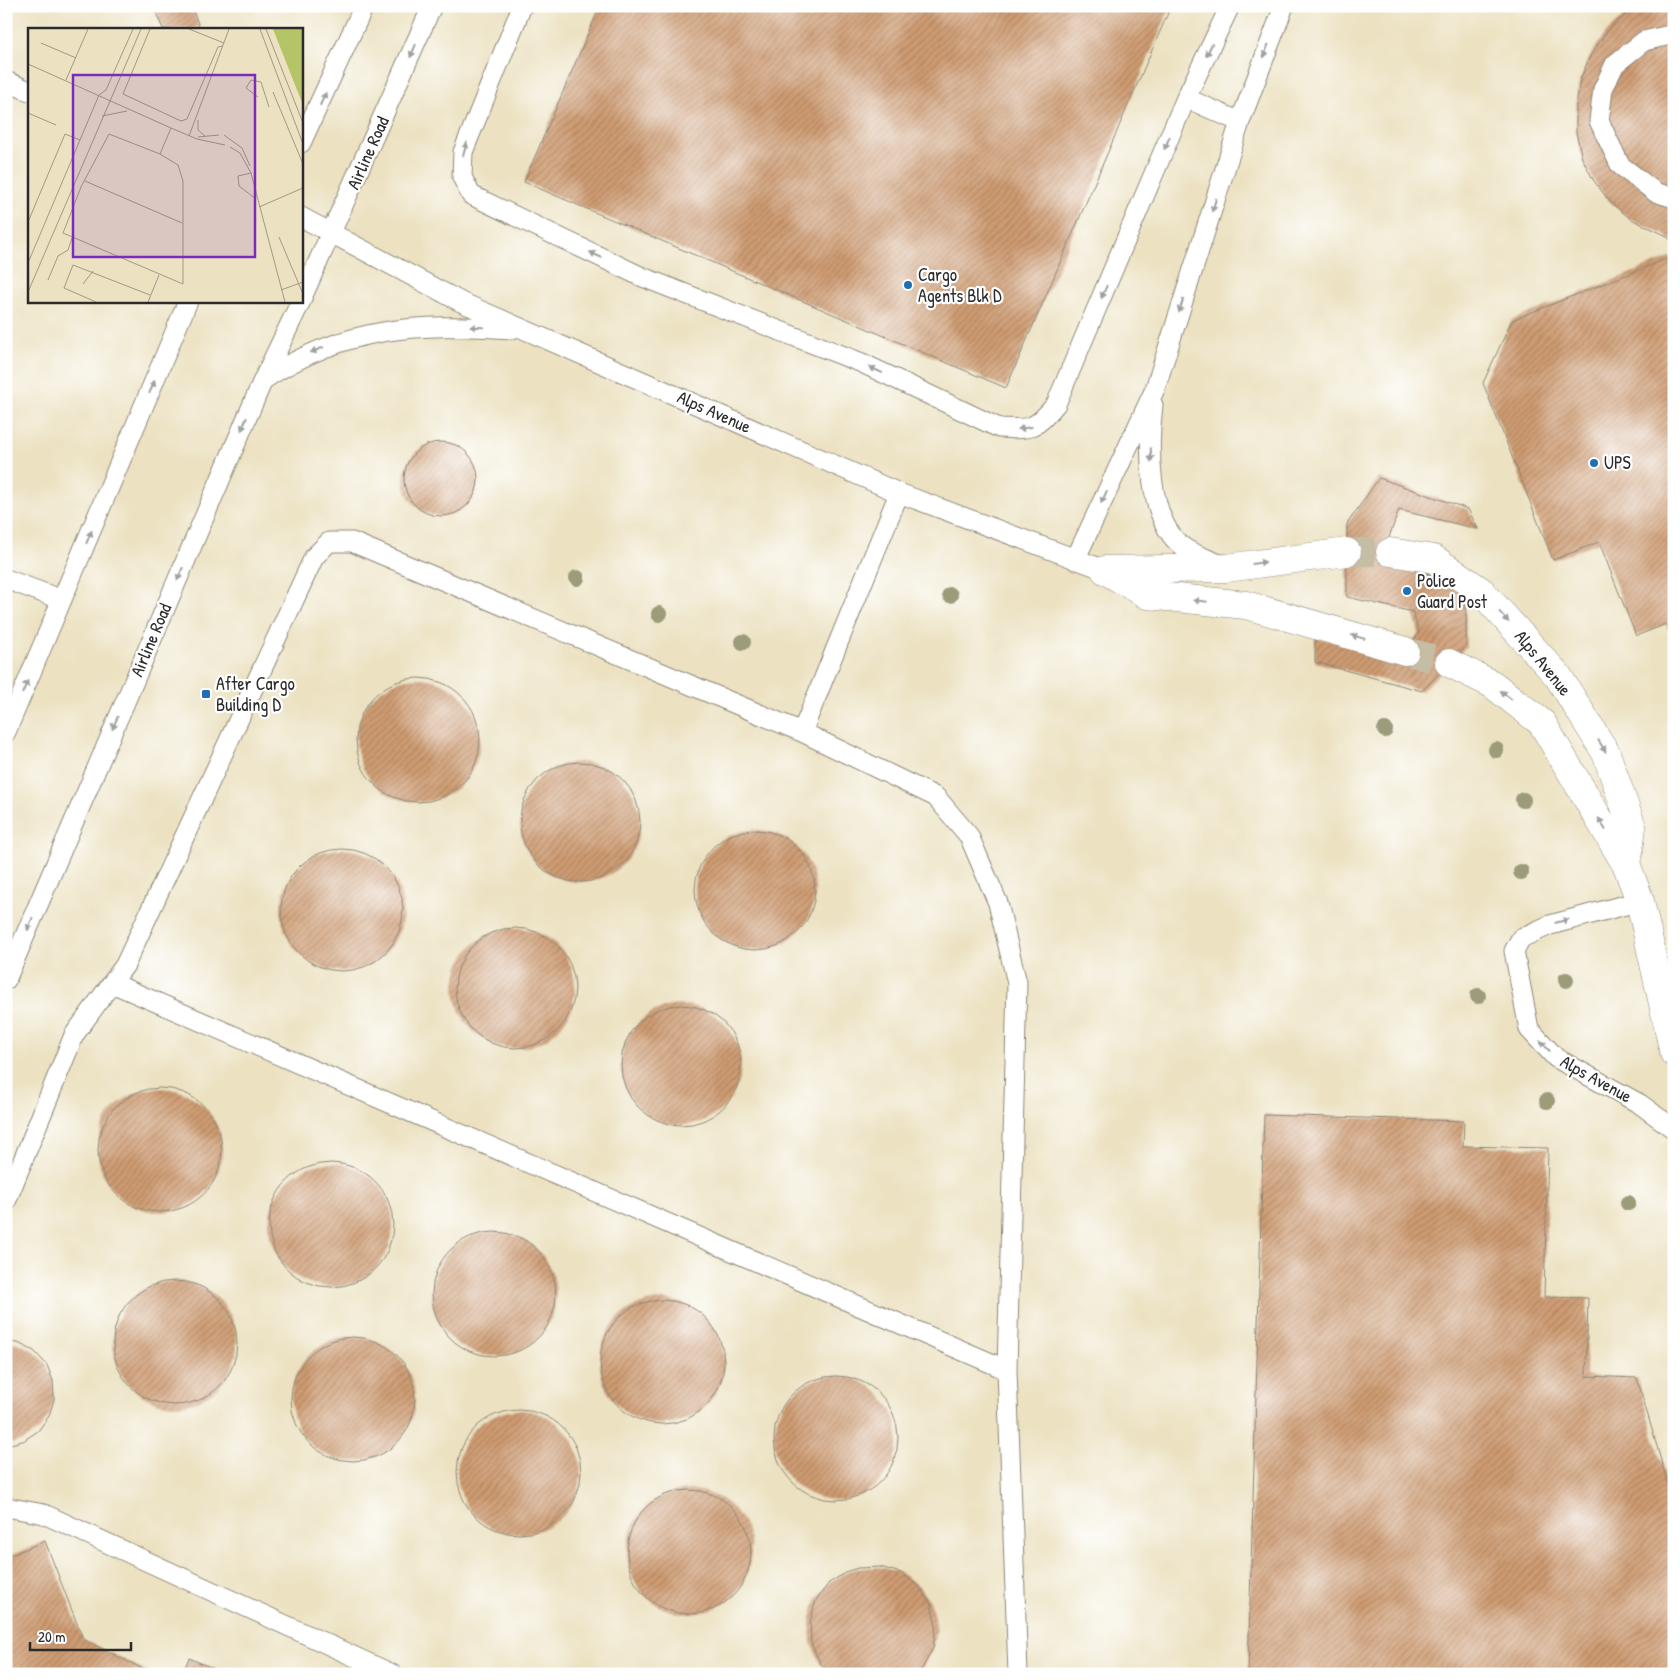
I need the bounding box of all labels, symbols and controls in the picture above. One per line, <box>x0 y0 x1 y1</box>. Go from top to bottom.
inset map <box>28 28 302 302</box>
one-way arrow <box>1205 43 1214 58</box>
one-way arrow <box>408 44 416 58</box>
one-way arrow <box>1262 44 1269 59</box>
one-way arrow <box>319 92 327 106</box>
street label: Airline Road <box>340 112 395 193</box>
one-way arrow <box>1163 136 1171 150</box>
one-way arrow <box>461 141 469 156</box>
one-way arrow <box>1209 198 1217 213</box>
one-way arrow <box>589 250 603 258</box>
place label: Cargo Agents Blk D <box>918 262 1002 308</box>
marker: Cargo Agents Blk D <box>902 279 914 291</box>
one-way arrow <box>1099 285 1107 299</box>
one-way arrow <box>1177 299 1185 314</box>
one-way arrow <box>469 322 485 330</box>
one-way arrow <box>310 346 324 354</box>
one-way arrow <box>868 366 883 374</box>
one-way arrow <box>148 380 156 394</box>
street label: Alps Avenue <box>673 384 755 439</box>
one-way arrow <box>240 417 248 432</box>
one-way arrow <box>1017 424 1033 432</box>
one-way arrow <box>1147 447 1155 463</box>
place label: UPS <box>1604 450 1631 475</box>
marker: UPS <box>1588 457 1600 469</box>
one-way arrow <box>1100 490 1108 504</box>
one-way arrow <box>85 530 93 544</box>
one-way arrow <box>1251 559 1267 567</box>
one-way arrow <box>175 567 183 581</box>
place label: Police Guard Post <box>1417 568 1488 614</box>
marker: Police Guard Post <box>1401 585 1413 597</box>
one-way arrow <box>1192 596 1208 604</box>
street label: Airline Road <box>124 599 177 680</box>
one-way arrow <box>1498 610 1510 622</box>
street label: Alps Avenue <box>1509 625 1578 701</box>
one-way arrow <box>1350 633 1365 641</box>
place label: After Cargo Building D <box>216 671 295 717</box>
one-way arrow <box>22 680 30 694</box>
marker: After Cargo Building D <box>200 688 212 700</box>
one-way arrow <box>1499 690 1513 700</box>
one-way arrow <box>111 716 119 730</box>
one-way arrow <box>1597 739 1606 752</box>
one-way arrow <box>1597 817 1606 830</box>
one-way arrow <box>25 917 33 931</box>
one-way arrow <box>1555 917 1570 925</box>
one-way arrow <box>1539 1040 1551 1052</box>
street label: Alps Avenue <box>1556 1049 1636 1108</box>
scale bar <box>30 1620 131 1652</box>
text: 20 m <box>38 1626 65 1647</box>

